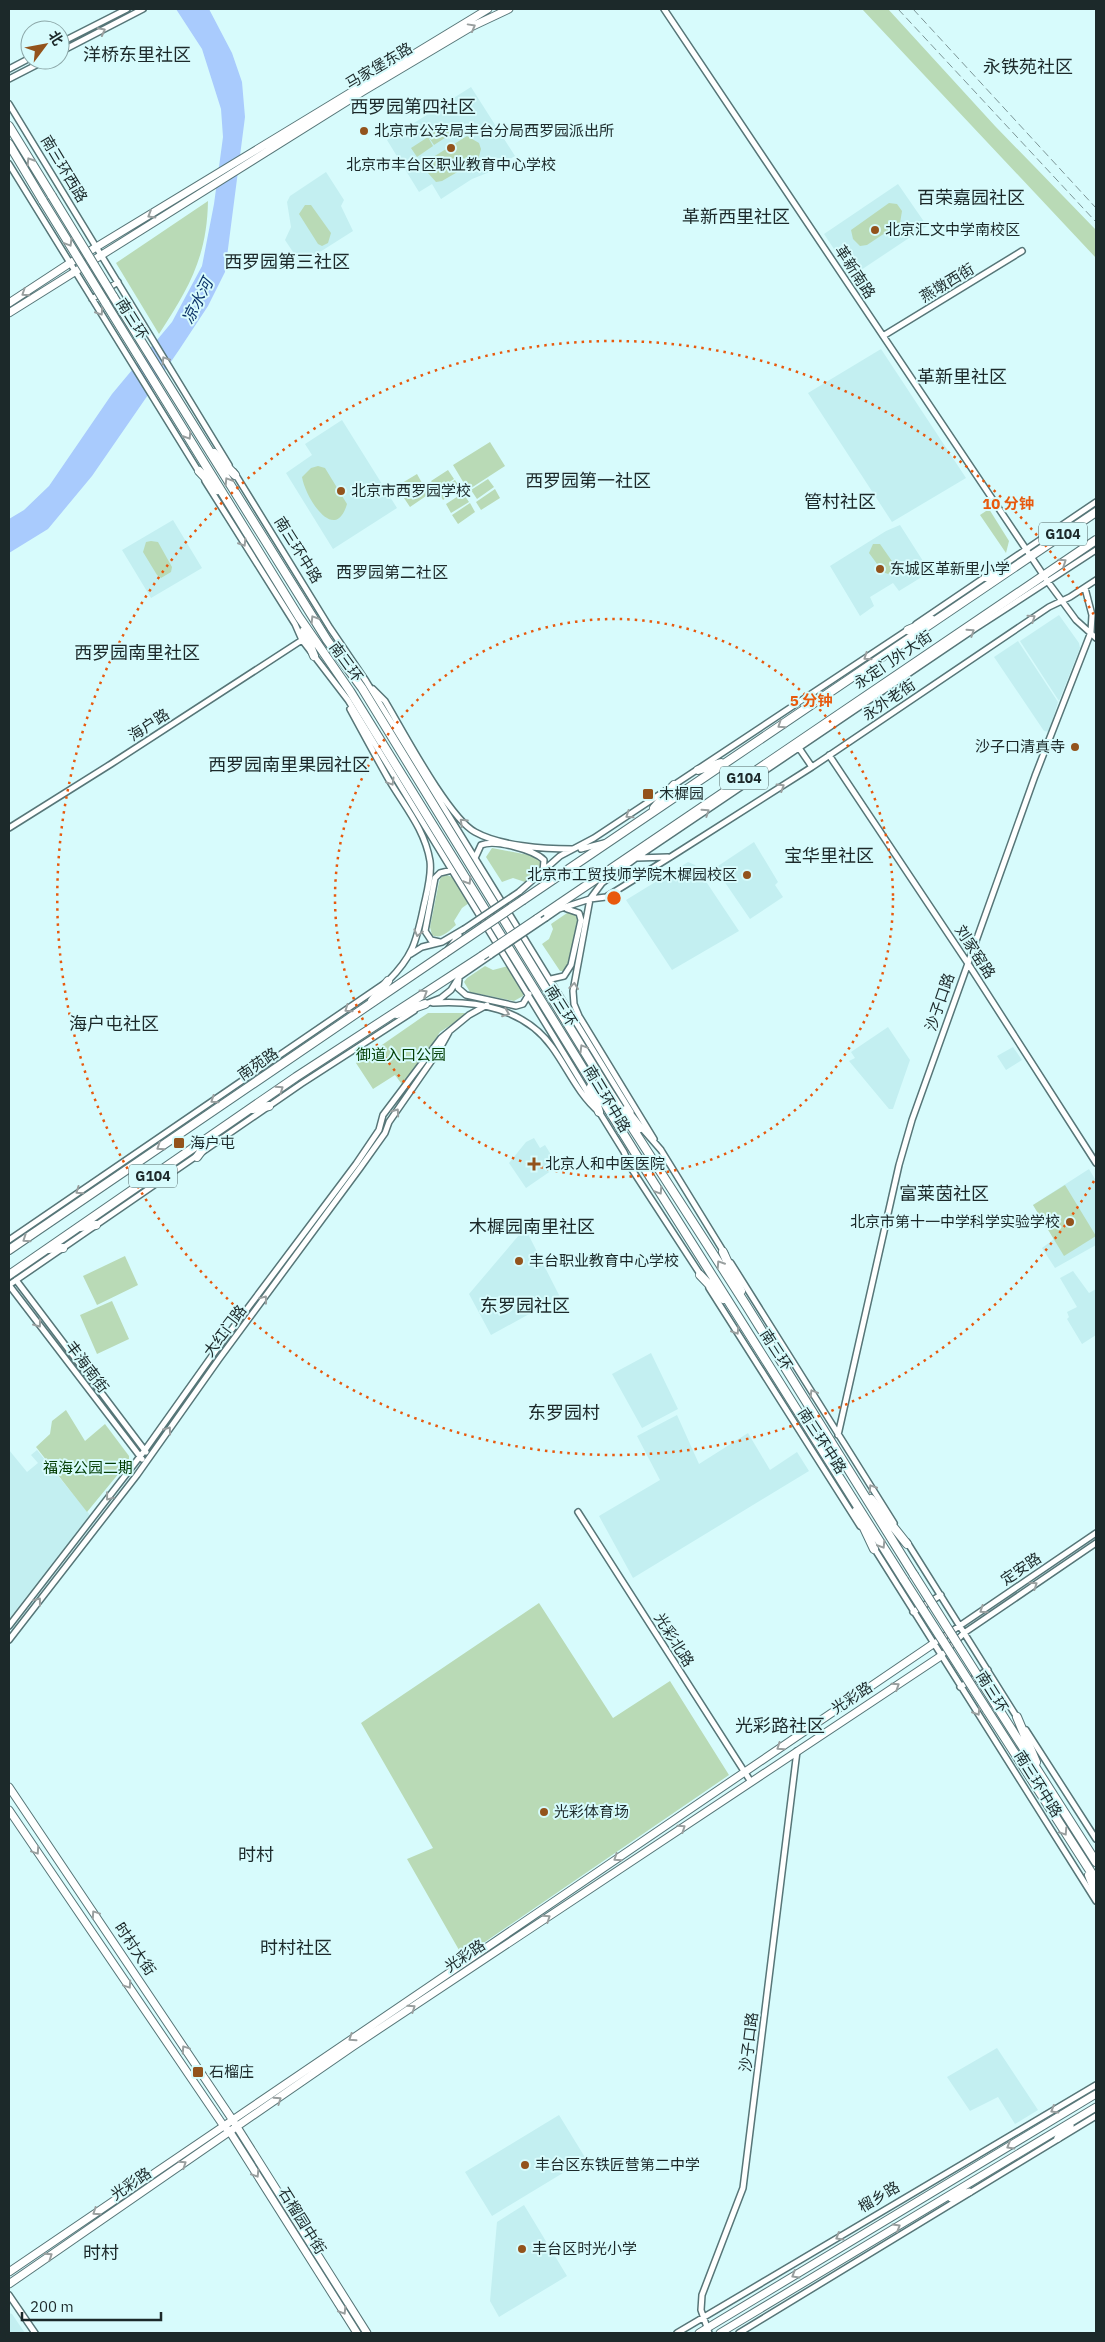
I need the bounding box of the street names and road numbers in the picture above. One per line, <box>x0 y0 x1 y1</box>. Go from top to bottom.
street label: 马家堡东路 <box>342 38 416 93</box>
street label: 南三环西路 <box>37 132 92 206</box>
street label: 革新南路 <box>831 241 880 302</box>
street label: 燕墩西街 <box>916 259 977 306</box>
street label: 南三环 <box>112 295 152 343</box>
street label: 南三环中路 <box>270 513 326 587</box>
road number: G104 <box>1039 522 1087 546</box>
street label: 永定门外大街 <box>850 627 935 693</box>
street label: 南三环 <box>325 638 367 685</box>
street label: 永外老街 <box>859 675 919 724</box>
street label: 海户路 <box>125 704 173 745</box>
road number: G104 <box>720 766 768 790</box>
street label: 刘家窑路 <box>951 921 1000 982</box>
street label: 沙子口路 <box>921 970 958 1033</box>
street label: 南三环 <box>541 982 581 1030</box>
street label: 南苑路 <box>234 1043 282 1084</box>
street label: 南三环中路 <box>580 1062 635 1136</box>
road number: G104 <box>129 1164 177 1188</box>
street label: 大红门路 <box>199 1301 250 1360</box>
street label: 南三环 <box>756 1326 797 1374</box>
street label: 丰海南街 <box>62 1337 113 1396</box>
street label: 南三环中路 <box>794 1404 851 1477</box>
street label: 定安路 <box>997 1548 1045 1589</box>
street label: 光彩北路 <box>650 1609 698 1670</box>
street label: 南三环 <box>972 1668 1012 1716</box>
street label: 光彩路 <box>828 1677 876 1718</box>
street label: 南三环中路 <box>1010 1747 1066 1821</box>
street label: 时村大街 <box>111 1919 160 1979</box>
street label: 光彩路 <box>441 1935 489 1976</box>
street label: 沙子口路 <box>735 2011 762 2073</box>
street label: 光彩路 <box>107 2163 155 2204</box>
street label: 榴乡路 <box>855 2177 903 2216</box>
street label: 石榴园中街 <box>274 2184 330 2258</box>

